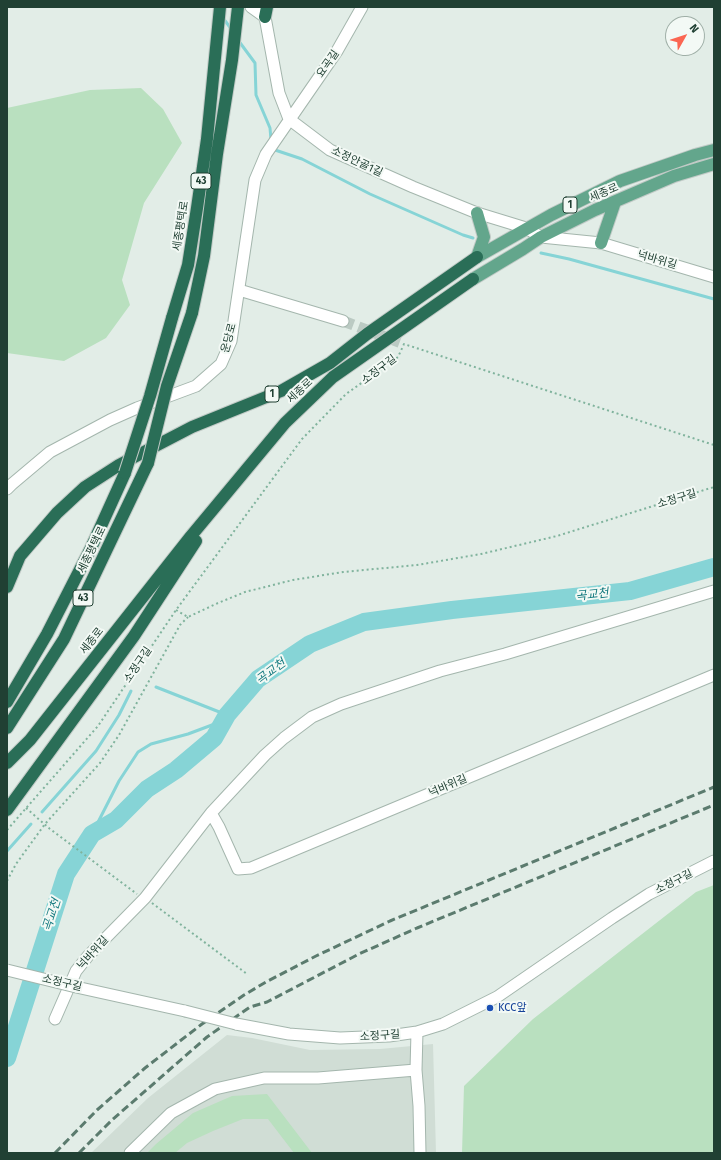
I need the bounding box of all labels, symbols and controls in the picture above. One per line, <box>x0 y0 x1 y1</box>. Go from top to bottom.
north arrow <box>665 16 705 56</box>
text: N <box>687 22 701 36</box>
street label: 요곡길 <box>314 48 342 80</box>
street label: 소정안골1길 <box>329 144 385 180</box>
road number: 43 <box>191 173 211 189</box>
street label: 세종로 <box>587 181 621 205</box>
road number: 1 <box>563 197 577 213</box>
street label: 세종평택로 <box>171 200 191 252</box>
street label: 넉바위길 <box>636 248 678 272</box>
street label: 운당로 <box>219 322 239 354</box>
street label: 소정구길 <box>359 353 399 387</box>
street label: 세종로 <box>284 376 316 406</box>
road number: 1 <box>265 386 279 402</box>
street label: 소정구길 <box>656 487 698 511</box>
street label: 세종평택로 <box>75 524 109 576</box>
water label: 곡교천 <box>575 586 609 604</box>
road number: 43 <box>73 590 93 606</box>
street label: 세종로 <box>77 625 107 657</box>
street label: 소정구길 <box>121 645 155 685</box>
water label: 곡교천 <box>253 656 289 688</box>
street label: 넉바위길 <box>427 772 469 800</box>
street label: 소정구길 <box>653 867 695 897</box>
water label: 곡교천 <box>40 897 64 933</box>
street label: 넉바위길 <box>75 934 111 972</box>
street label: 소정구길 <box>41 972 83 994</box>
place label: KCC앞 <box>498 1001 527 1015</box>
marker: KCC앞 <box>485 1003 495 1013</box>
street label: 소정구길 <box>359 1028 401 1044</box>

